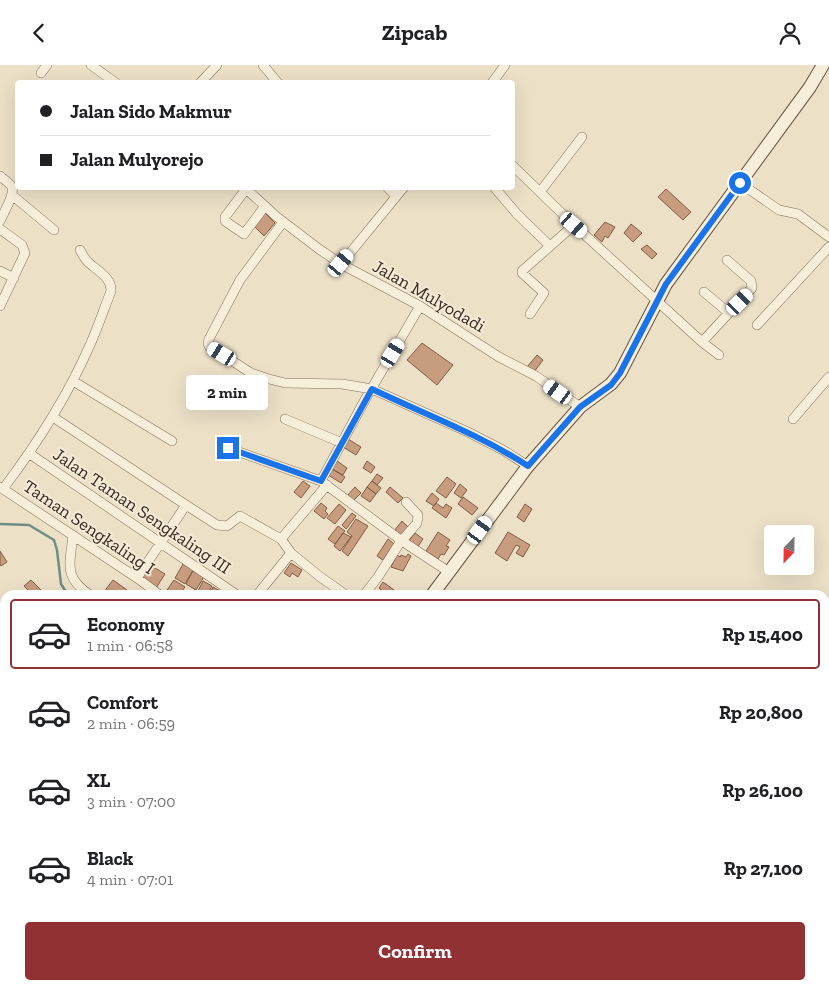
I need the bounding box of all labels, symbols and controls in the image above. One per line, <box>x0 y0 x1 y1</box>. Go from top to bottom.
icon: back <box>25 19 53 47</box>
text: Zipcab <box>382 19 447 46</box>
icon: person <box>776 19 804 47</box>
text: Jalan Sido Makmur <box>70 100 232 123</box>
text: Jalan Mulyorejo <box>70 148 203 171</box>
route start <box>729 172 751 194</box>
car <box>557 209 590 241</box>
car <box>325 247 356 279</box>
street label: Jalan Mulyodadi <box>369 255 489 337</box>
car <box>724 286 755 318</box>
car <box>378 336 407 370</box>
car <box>205 340 238 368</box>
callout: 2 min <box>187 375 269 411</box>
car <box>541 377 574 407</box>
text: 2 min <box>207 383 247 402</box>
route end <box>217 437 239 459</box>
street label: Jalan Taman Sengkaling III <box>49 443 235 579</box>
street label: Taman Sengkaling I <box>19 475 159 579</box>
car <box>465 513 494 547</box>
north arrow <box>764 525 814 575</box>
map controls <box>764 525 814 575</box>
icon: car <box>27 612 72 657</box>
text: Economy <box>87 613 165 636</box>
text: Rp 15,400 <box>722 623 803 646</box>
text: 1 min · 06:58 <box>87 636 173 655</box>
icon: car <box>27 690 72 735</box>
text: Comfort <box>87 691 158 714</box>
text: Rp 20,800 <box>719 701 803 724</box>
text: 2 min · 06:59 <box>87 714 175 733</box>
icon: car <box>27 768 72 813</box>
text: XL <box>87 769 110 792</box>
text: Rp 26,100 <box>722 779 803 802</box>
text: 3 min · 07:00 <box>87 792 175 811</box>
icon: car <box>27 846 72 891</box>
text: Black <box>87 847 133 870</box>
text: Rp 27,100 <box>724 857 803 880</box>
text: 4 min · 07:01 <box>87 870 173 889</box>
button: Confirm <box>25 922 805 980</box>

